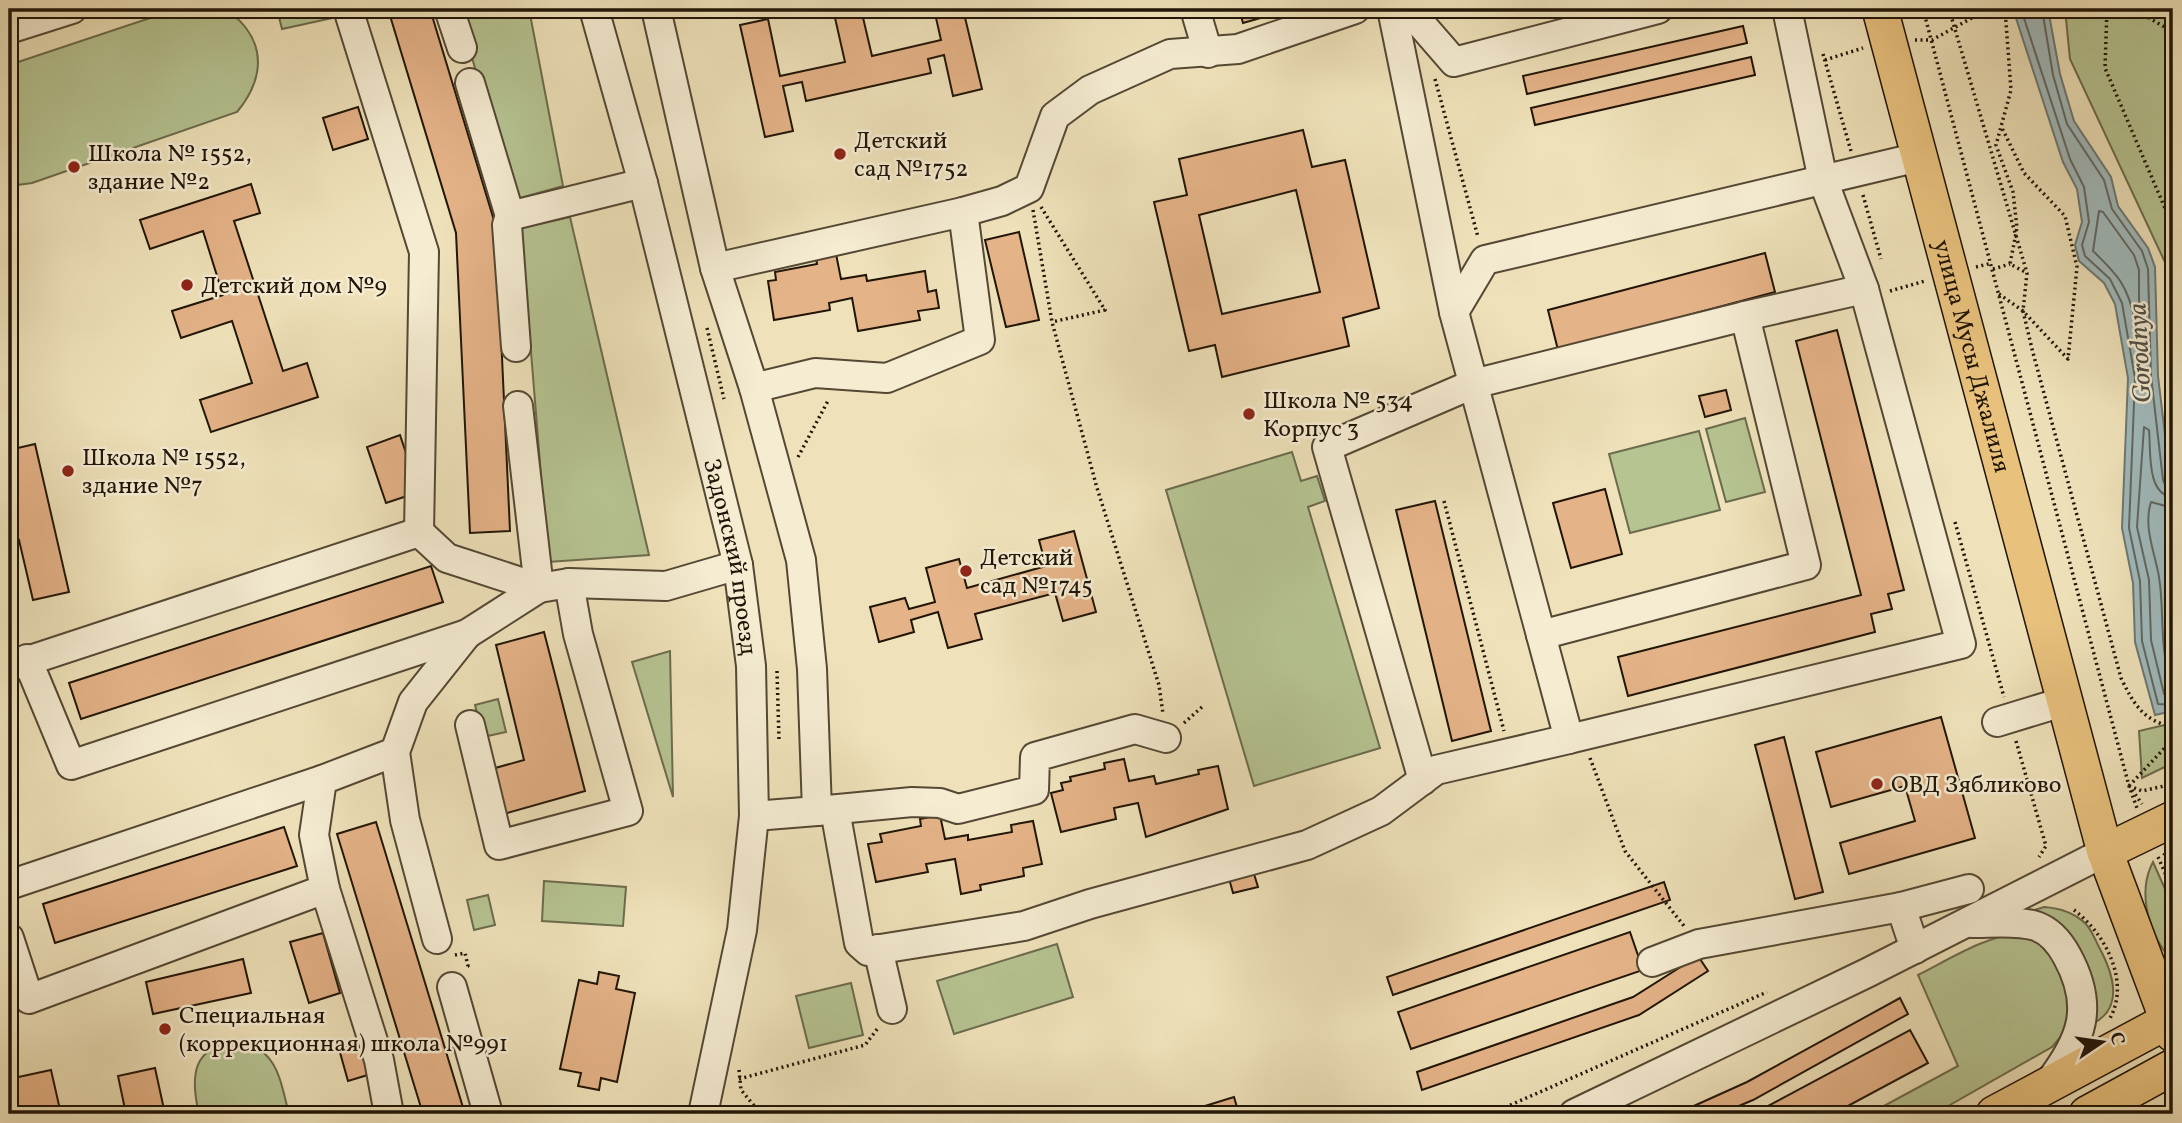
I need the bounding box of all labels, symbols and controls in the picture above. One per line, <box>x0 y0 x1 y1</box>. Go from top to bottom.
place label: Детский сад №1752 <box>854 125 968 187</box>
place label: Школа № 1552, здание №2 <box>88 138 252 200</box>
marker: Детский сад №1752 <box>832 146 848 162</box>
marker: Школа № 1552, здание №2 <box>66 159 82 175</box>
street label: улица Мусы Джалиля <box>1923 236 2018 477</box>
place label: Детский дом №9 <box>201 270 387 304</box>
marker: Детский дом №9 <box>179 277 195 293</box>
water label: Gorodnya <box>2120 302 2162 404</box>
place label: Школа № 534 Корпус 3 <box>1263 385 1413 447</box>
marker: Школа № 534 Корпус 3 <box>1241 406 1257 422</box>
place label: Школа № 1552, здание №7 <box>82 442 246 504</box>
street label: Задонский проезд <box>693 455 765 658</box>
marker: Школа № 1552, здание №7 <box>60 463 76 479</box>
place label: Детский сад №1745 <box>980 542 1093 604</box>
marker: Детский сад №1745 <box>958 563 974 579</box>
place label: ОВД Зябликово <box>1891 769 2062 803</box>
marker: ОВД Зябликово <box>1869 776 1885 792</box>
place label: Специальная (коррекционная) школа №991 <box>179 1000 508 1062</box>
north arrow <box>2066 1007 2136 1078</box>
marker: Специальная (коррекционная) школа №991 <box>157 1021 173 1037</box>
text: С <box>2103 1030 2131 1048</box>

